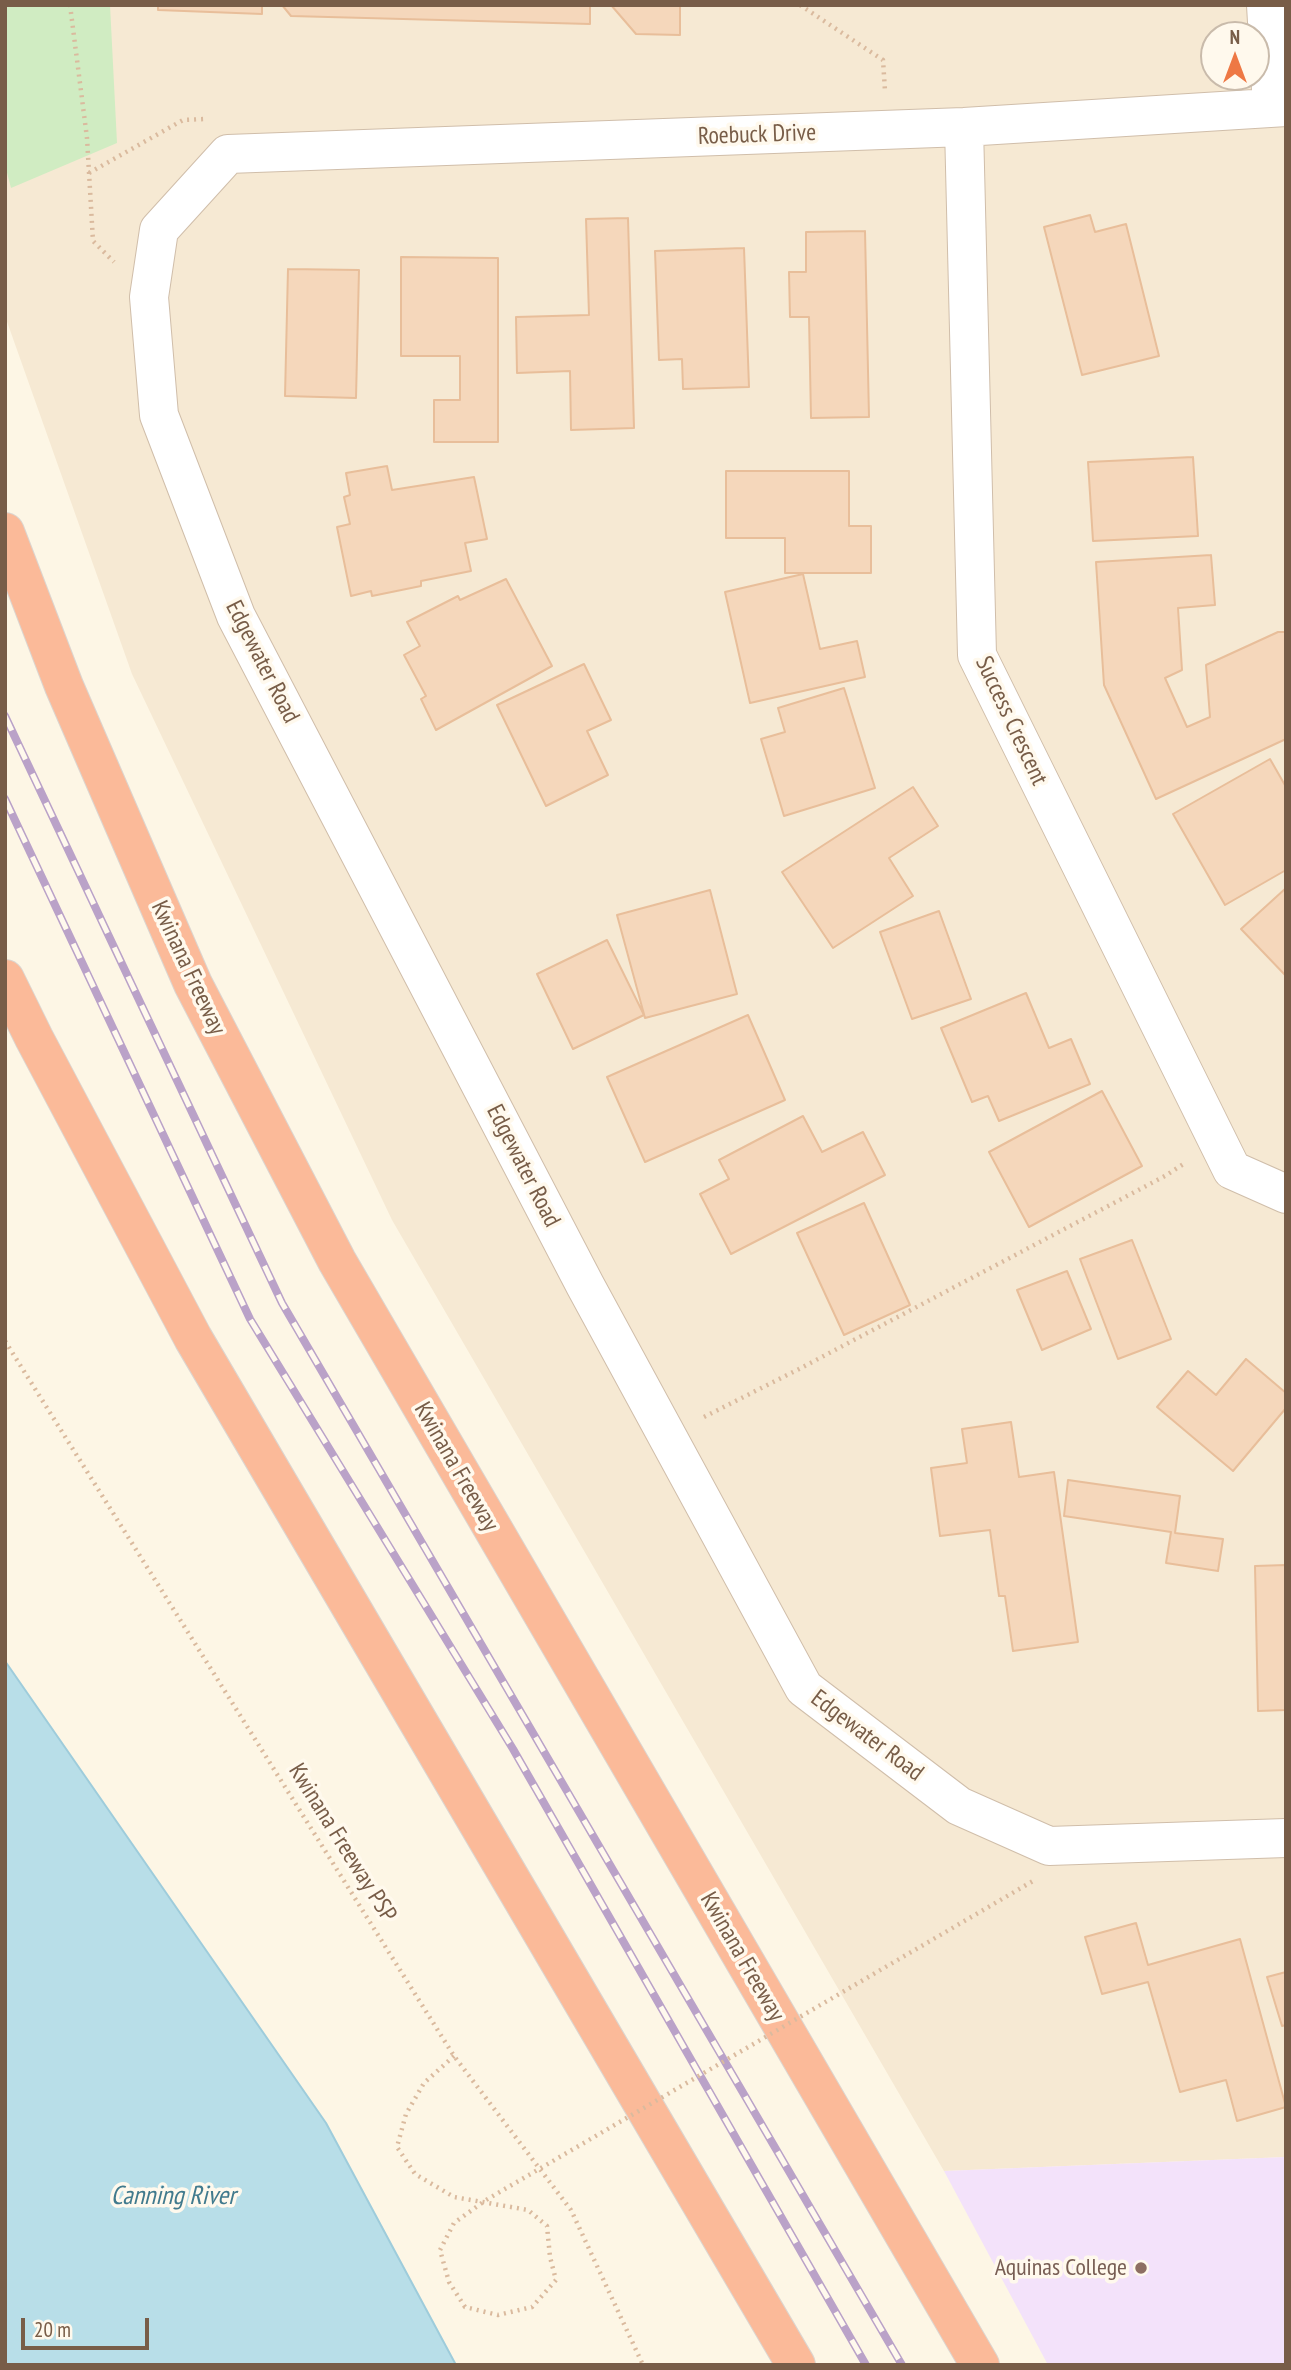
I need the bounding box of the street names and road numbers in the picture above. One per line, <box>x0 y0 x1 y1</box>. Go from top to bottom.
street label: Roebuck Drive <box>697 119 817 151</box>
street label: Edgewater Road <box>219 596 305 728</box>
street label: Success Crescent <box>969 652 1053 790</box>
street label: Kwinana Freeway <box>144 897 232 1039</box>
street label: Edgewater Road <box>480 1100 566 1232</box>
street label: Kwinana Freeway <box>407 1397 505 1537</box>
street label: Edgewater Road <box>805 1684 929 1788</box>
street label: Kwinana Freeway PSP <box>282 1759 402 1927</box>
street label: Kwinana Freeway <box>693 1887 791 2027</box>

